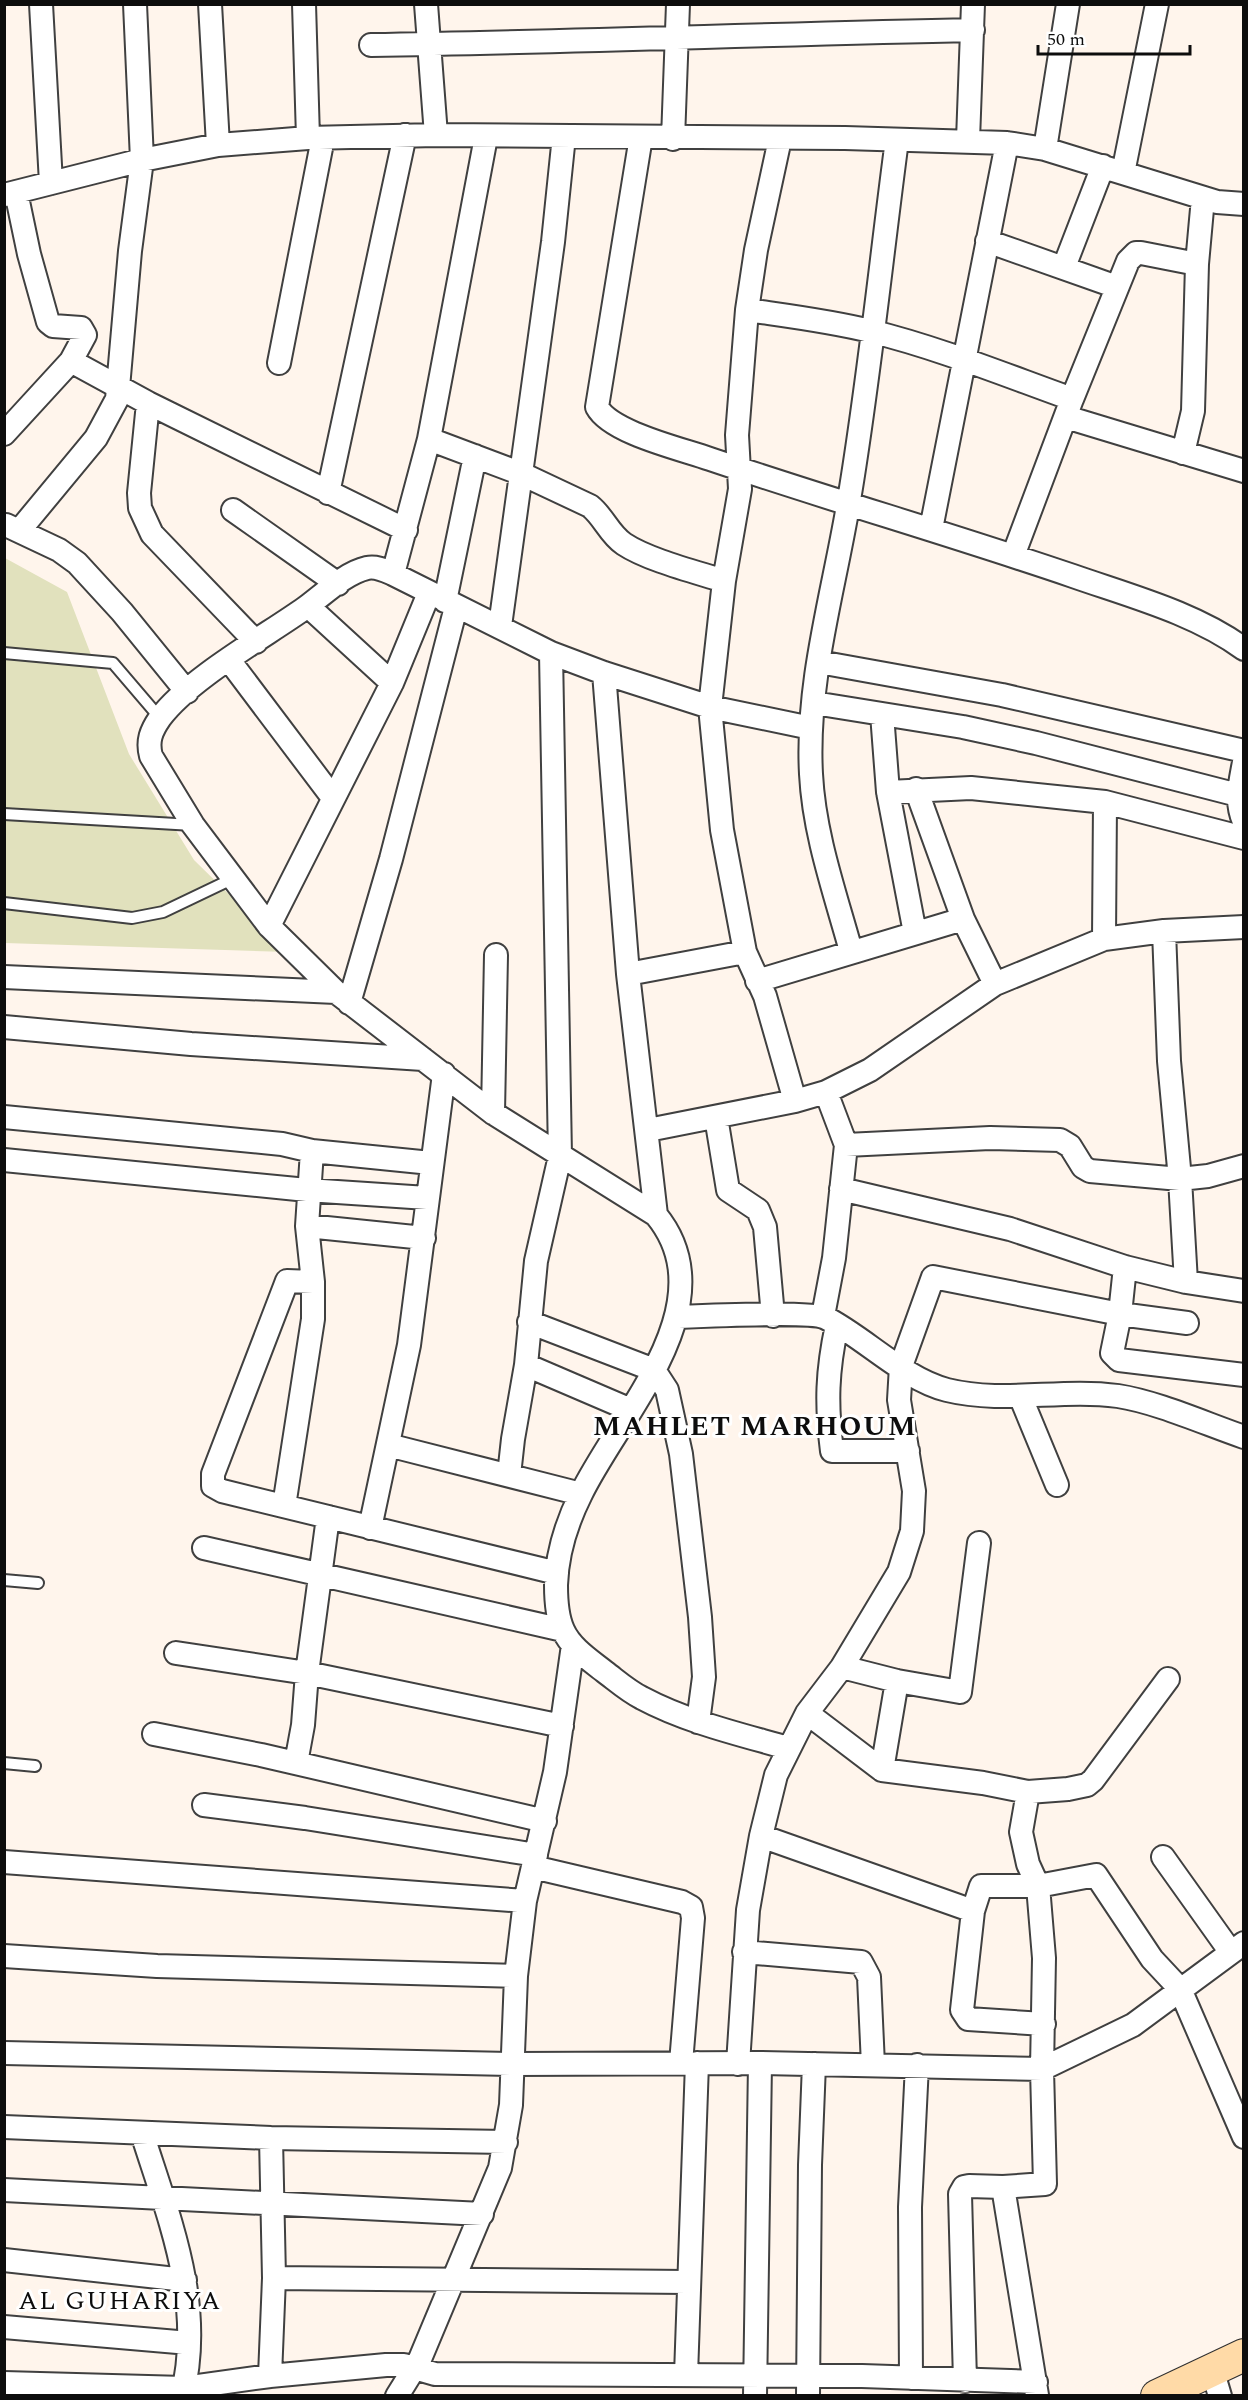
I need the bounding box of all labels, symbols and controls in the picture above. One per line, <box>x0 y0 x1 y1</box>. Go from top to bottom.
scale bar <box>1038 18 1190 56</box>
text: 50 m <box>1047 26 1085 53</box>
district label: MAHLET MARHOUM <box>593 1405 917 1448</box>
district label: AL GUHARIYA <box>18 2281 222 2321</box>

